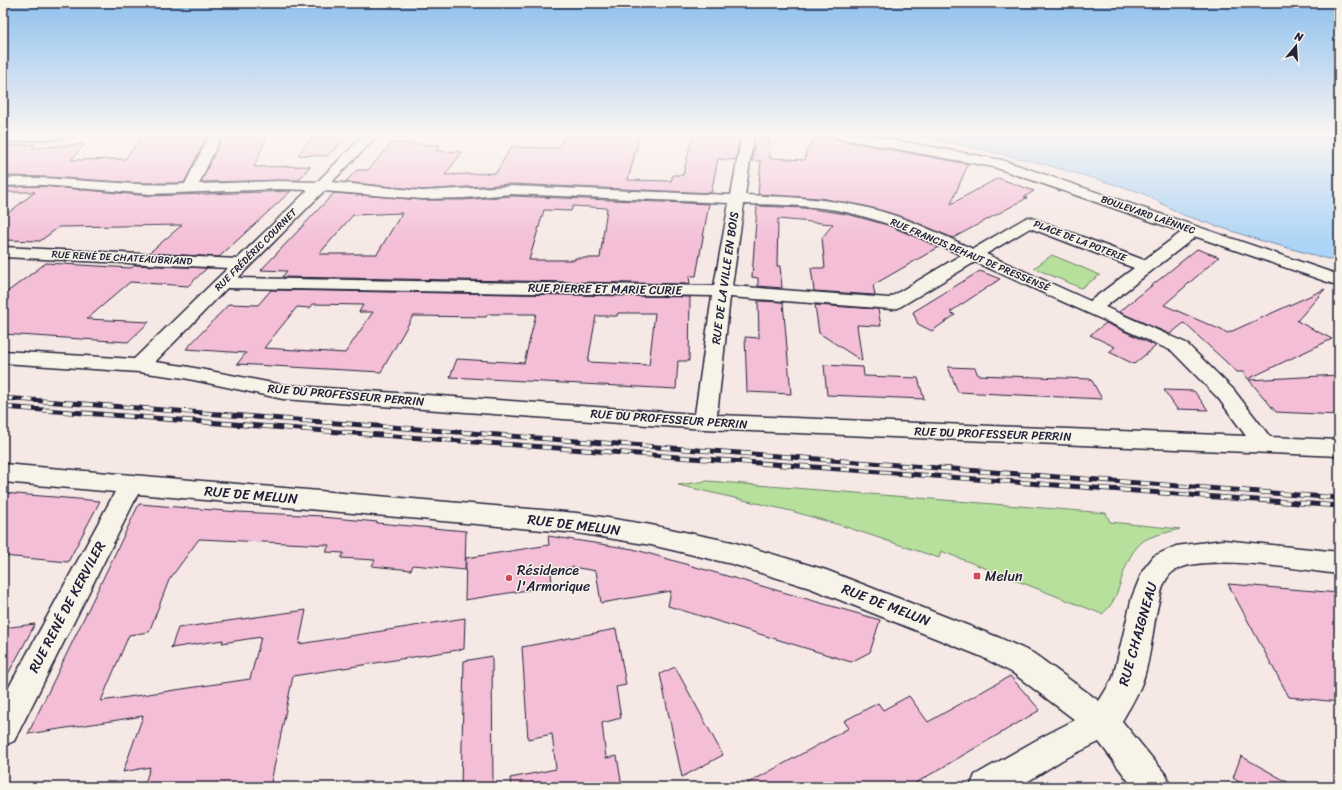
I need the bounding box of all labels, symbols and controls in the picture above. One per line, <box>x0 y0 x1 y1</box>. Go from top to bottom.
north arrow <box>1276 26 1316 66</box>
text: N <box>1291 26 1306 47</box>
street label: BOULEVARD LAËNNEC <box>1098 190 1198 240</box>
street label: RUE FRÉDÉRIC COURNET <box>210 203 303 296</box>
street label: RUE DE LA VILLE EN BOIS <box>705 210 745 346</box>
street label: RUE FRANCIS DEHAUT DE PRESSENSÉ <box>888 213 1054 297</box>
street label: PLACE DE LA POTERIE <box>1031 215 1130 268</box>
street label: RUE RENÉ DE CHATEAUBRIAND <box>51 245 193 271</box>
street label: RUE PIERRE ET MARIE CURIE <box>528 277 684 301</box>
street label: RUE DU PROFESSEUR PERRIN <box>267 377 426 413</box>
street label: RUE DU PROFESSEUR PERRIN <box>590 403 749 435</box>
street label: RUE DU PROFESSEUR PERRIN <box>914 420 1073 448</box>
street label: RUE DE MELUN <box>203 478 299 512</box>
street label: RUE DE MELUN <box>526 507 622 543</box>
street label: RUE RENÉ DE KERVILER <box>22 537 112 677</box>
place label: Résidence l'Armorique <box>517 558 590 599</box>
place label: Melun <box>985 564 1023 589</box>
marker: Melun <box>972 571 982 581</box>
marker: Résidence l'Armorique <box>504 573 514 583</box>
street label: RUE DE MELUN <box>838 577 934 633</box>
street label: RUE CHAIGNEAU <box>1111 578 1165 689</box>

